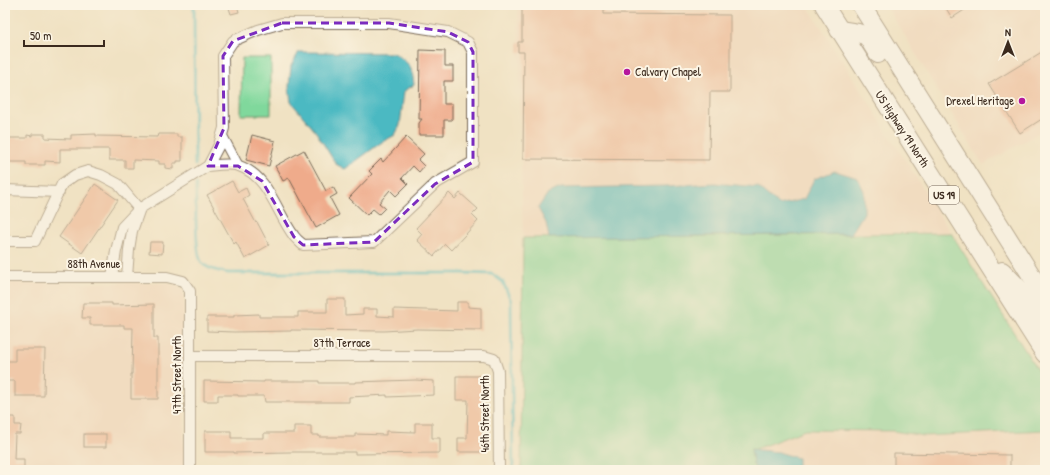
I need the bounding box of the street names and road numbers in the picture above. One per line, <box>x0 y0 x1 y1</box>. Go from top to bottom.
street label: US Highway 19 North <box>871 87 934 170</box>
road number: US 19 <box>929 186 959 204</box>
street label: 88th Avenue <box>68 255 121 272</box>
street label: 87th Terrace <box>314 334 371 351</box>
street label: 47th Street North <box>168 336 185 414</box>
street label: 46th Street North <box>476 376 493 452</box>

